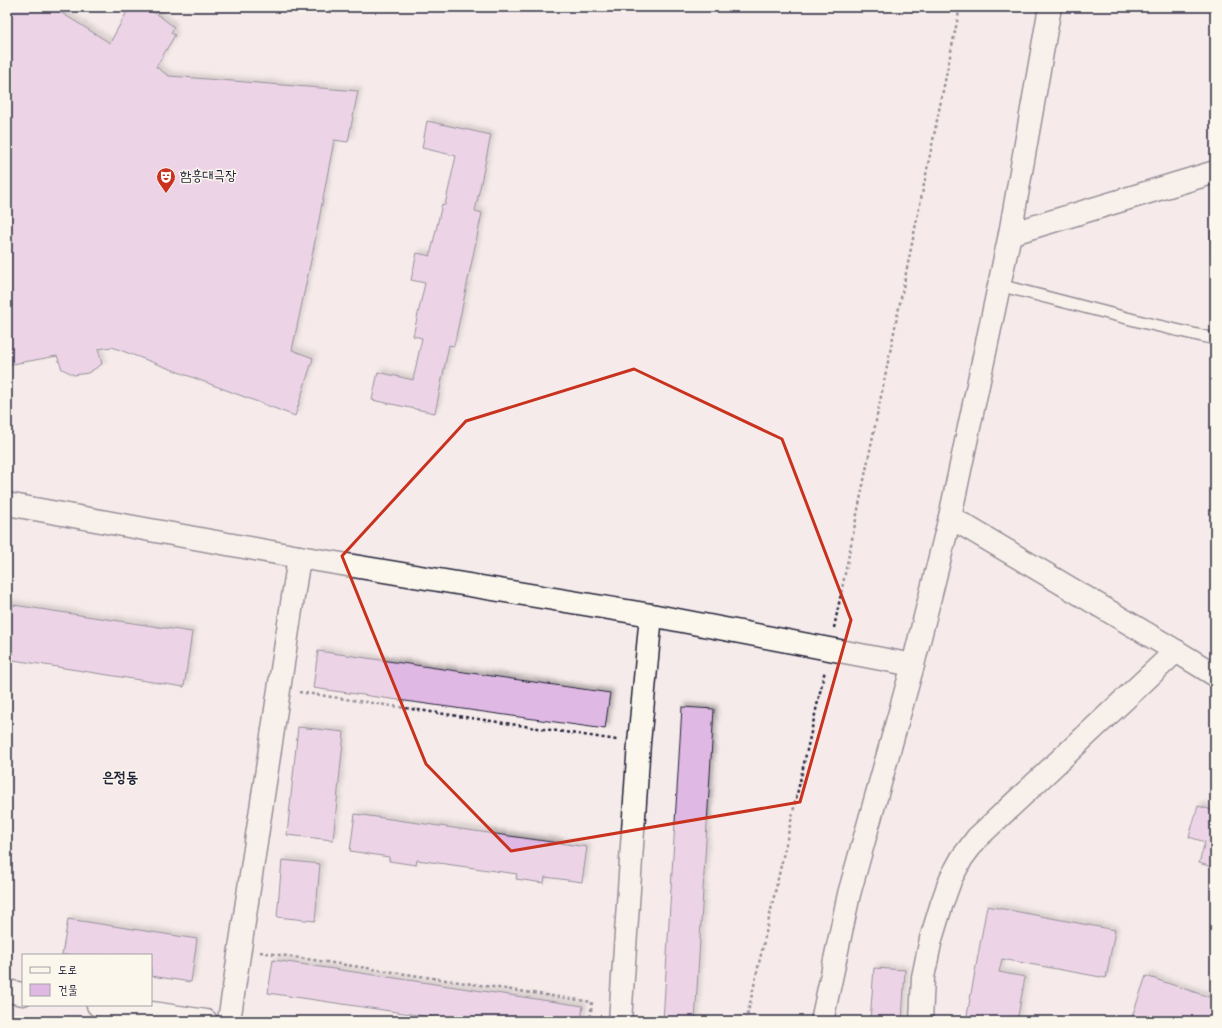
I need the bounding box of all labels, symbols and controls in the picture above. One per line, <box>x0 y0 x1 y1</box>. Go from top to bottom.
theatre icon: 함흥대극장 <box>155 166 177 194</box>
place label: 함흥대극장 <box>180 169 237 186</box>
district label: 은정동 <box>102 770 138 788</box>
legend <box>22 954 152 1006</box>
text: 도로 <box>58 965 77 979</box>
text: 건물 <box>58 985 78 999</box>

